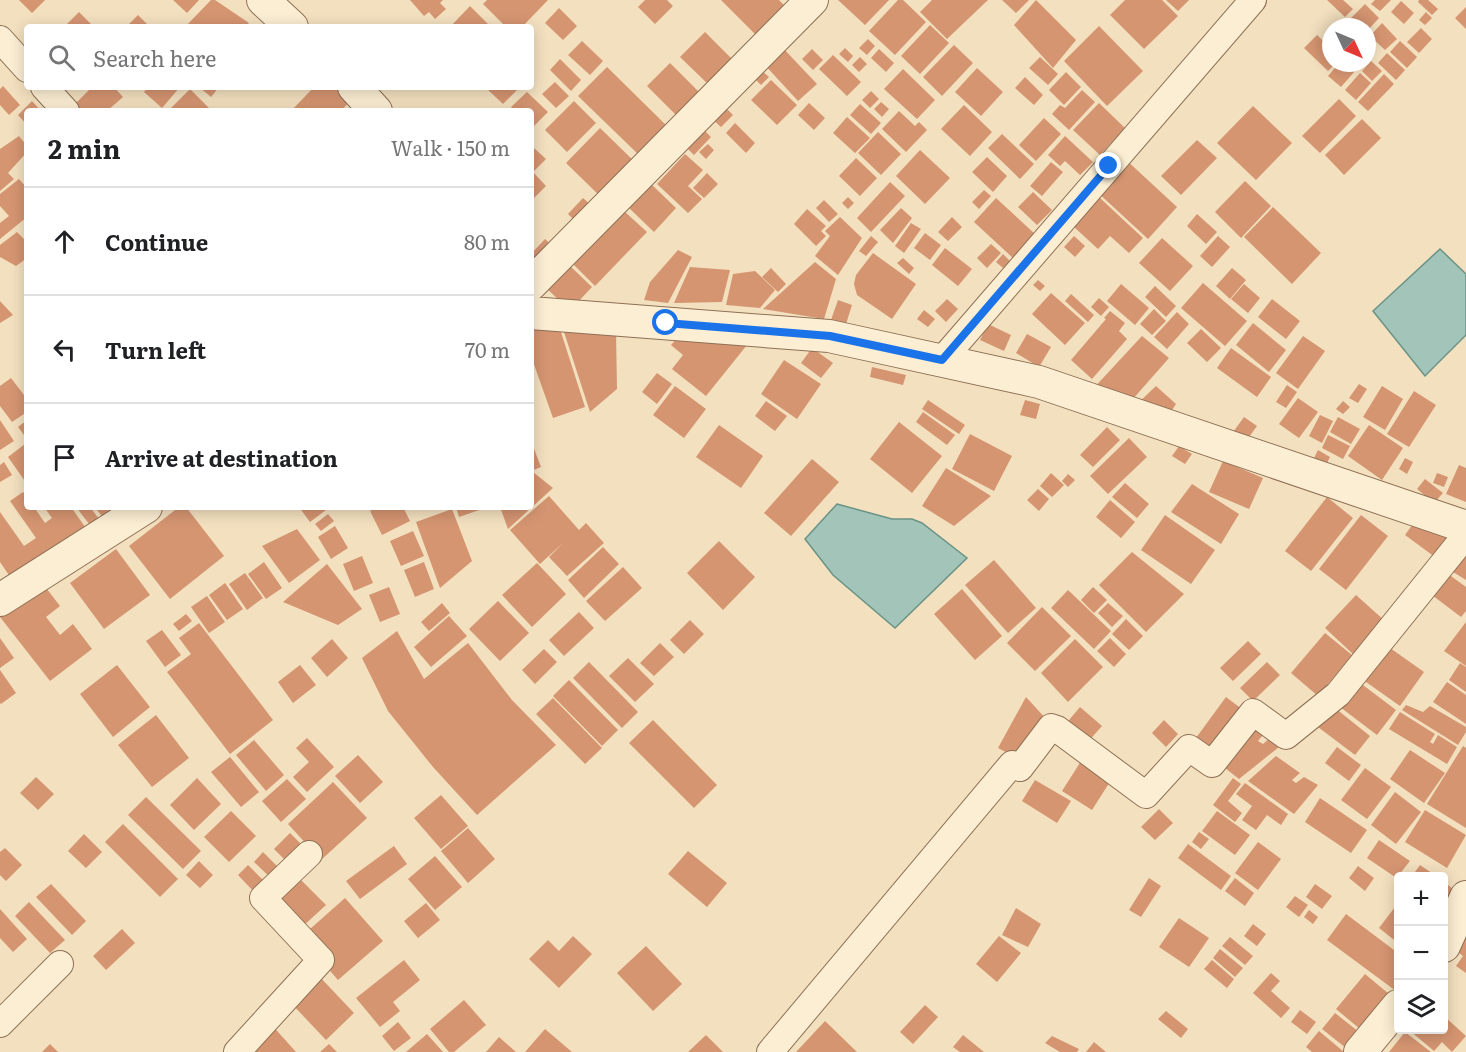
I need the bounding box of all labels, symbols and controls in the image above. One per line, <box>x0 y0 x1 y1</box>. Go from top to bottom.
north arrow <box>1322 18 1376 72</box>
search box <box>24 24 534 90</box>
icon: search <box>45 41 78 74</box>
text: Search here <box>93 41 216 74</box>
text: 2 min <box>48 128 121 167</box>
text: Walk · 150 m <box>391 132 510 162</box>
route end <box>1095 152 1121 178</box>
icon: ahead <box>48 225 81 258</box>
text: Continue <box>105 225 208 258</box>
text: 80 m <box>464 226 510 256</box>
route start <box>652 309 678 335</box>
icon: left <box>48 333 81 366</box>
text: Turn left <box>105 333 206 366</box>
text: 70 m <box>465 334 510 364</box>
icon: arrive <box>48 441 81 474</box>
text: Arrive at destination <box>105 441 338 474</box>
map controls <box>1394 872 1448 1034</box>
button: + <box>1394 872 1448 926</box>
button: − <box>1394 926 1448 980</box>
button: layers <box>1394 980 1448 1034</box>

